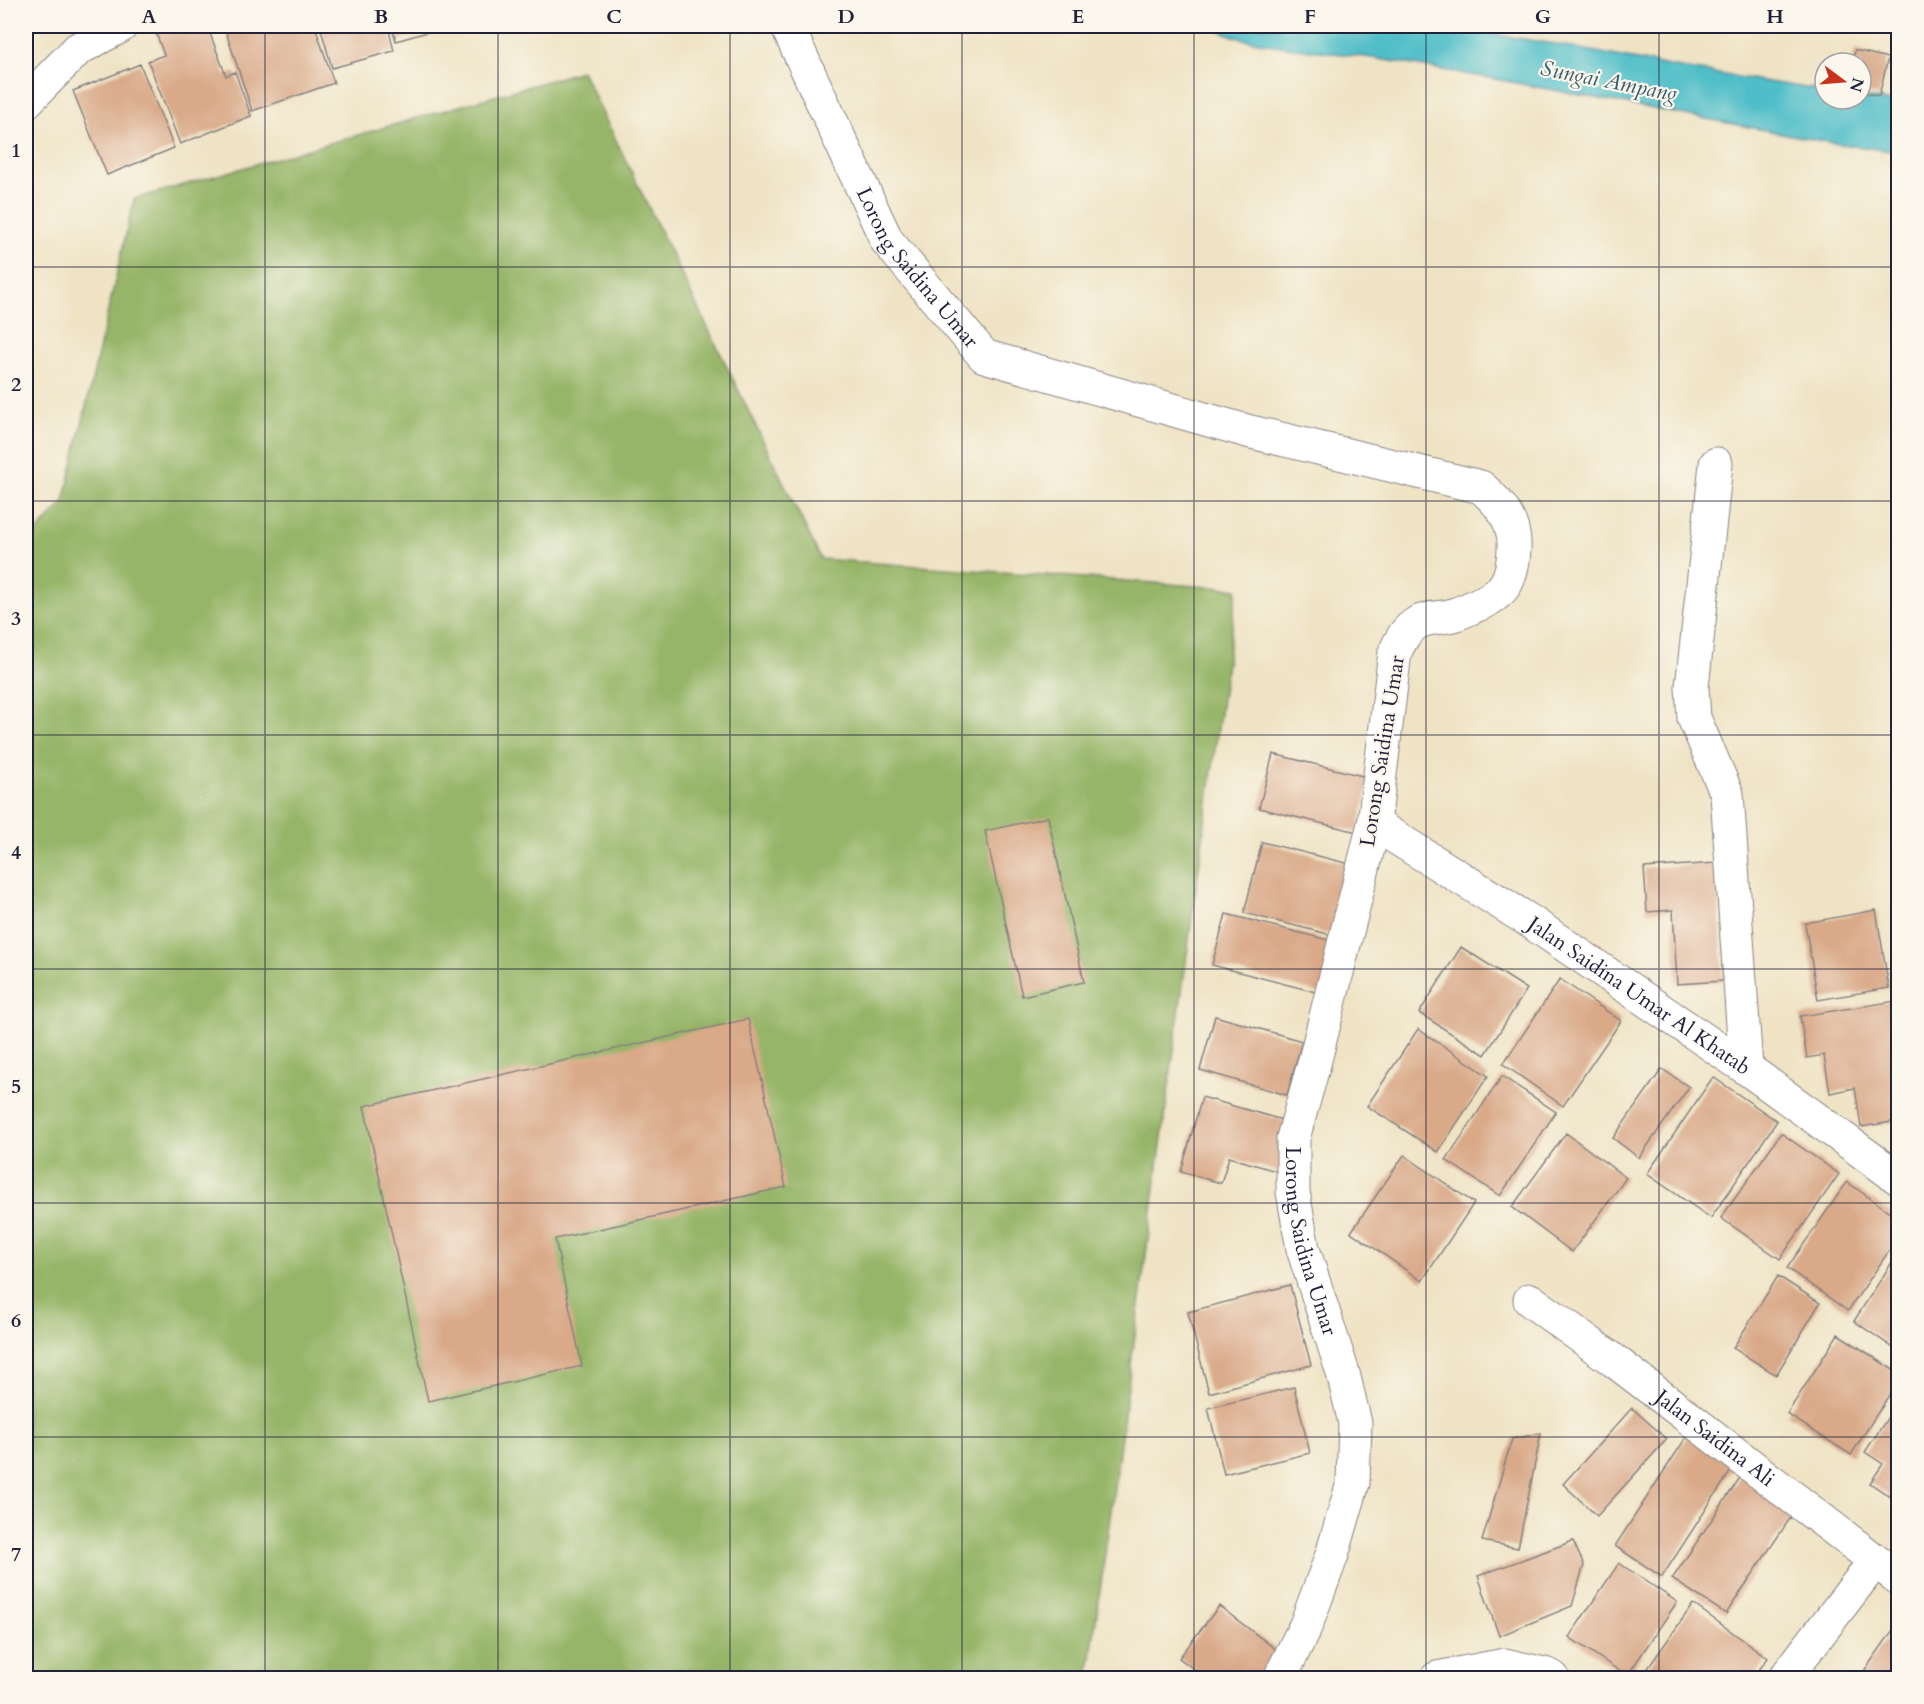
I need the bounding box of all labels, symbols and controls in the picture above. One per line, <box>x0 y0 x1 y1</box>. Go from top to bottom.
text: A <box>141 3 157 30</box>
text: B <box>374 3 388 30</box>
text: C <box>606 3 622 30</box>
text: D <box>837 3 855 30</box>
text: E <box>1072 3 1084 30</box>
text: F <box>1304 3 1316 30</box>
text: G <box>1535 3 1551 30</box>
text: H <box>1766 3 1784 30</box>
north arrow <box>1813 51 1873 111</box>
water label: Sungai Ampang <box>1538 53 1680 109</box>
text: N <box>1844 75 1869 95</box>
text: 1 <box>11 137 21 164</box>
street label: Lorong Saidina Umar <box>849 183 985 355</box>
text: 2 <box>11 371 21 398</box>
text: 3 <box>11 605 21 632</box>
street label: Lorong Saidina Umar <box>1353 653 1412 849</box>
text: 4 <box>11 839 21 866</box>
street label: Jalan Saidina Umar Al Khatab <box>1519 908 1756 1082</box>
text: 5 <box>11 1073 21 1100</box>
street label: Lorong Saidina Umar <box>1278 1146 1344 1340</box>
text: 6 <box>11 1307 21 1334</box>
street label: Jalan Saidina Ali <box>1647 1381 1781 1494</box>
text: 7 <box>11 1541 21 1568</box>

